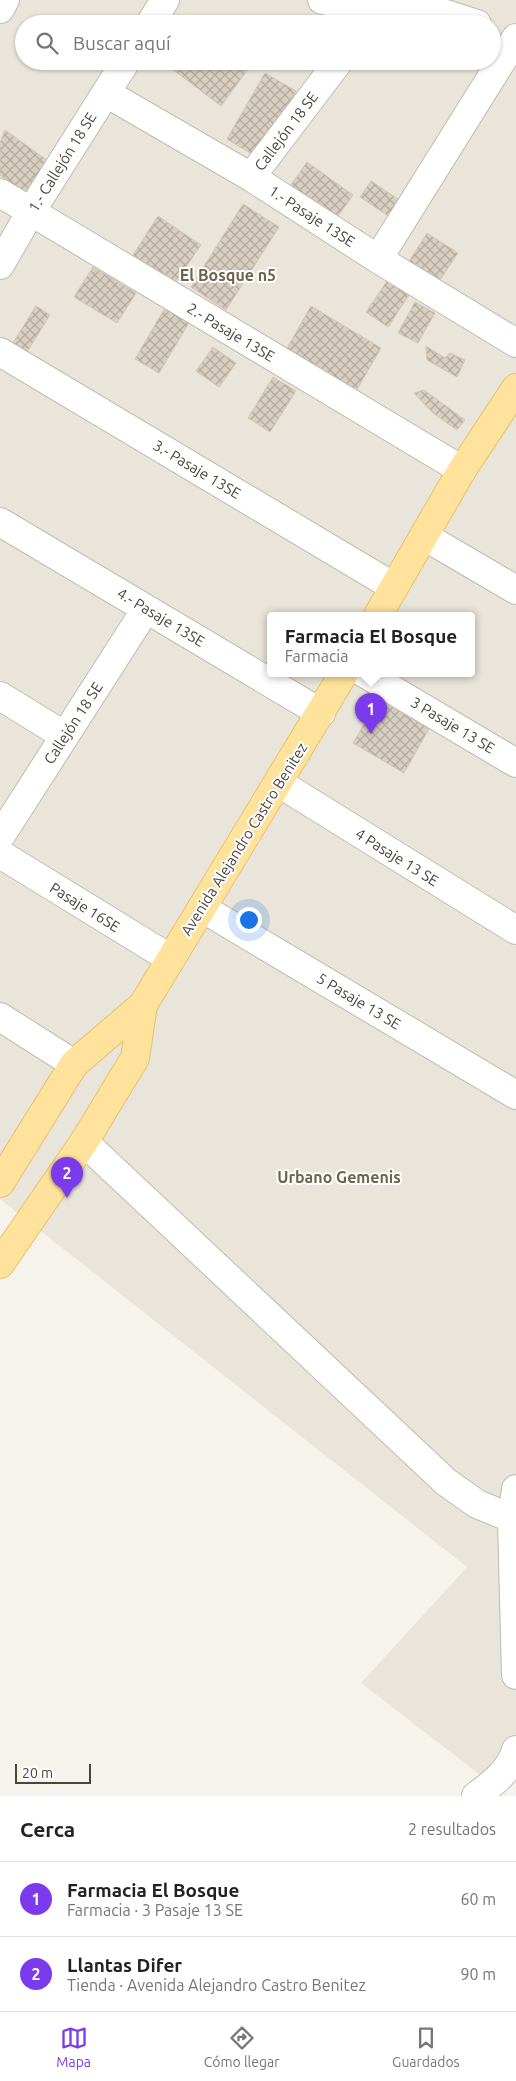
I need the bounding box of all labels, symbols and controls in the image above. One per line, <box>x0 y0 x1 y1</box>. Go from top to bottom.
search box <box>15 15 501 70</box>
icon: search <box>33 29 61 57</box>
text: Buscar aquí <box>73 32 171 54</box>
street label: Callejón 18 SE <box>251 88 321 174</box>
street label: 1.- Callejón 18 SE <box>25 109 99 215</box>
street label: 1.- Pasaje 13SE <box>266 182 358 250</box>
district label: El Bosque n5 <box>180 266 276 284</box>
street label: 2.- Pasaje 13SE <box>184 299 278 365</box>
street label: 3.- Pasaje 13SE <box>150 436 244 502</box>
street label: 4.- Pasaje 13SE <box>114 584 208 650</box>
popup <box>267 612 475 677</box>
text: Farmacia El Bosque <box>285 625 457 647</box>
text: Farmacia <box>285 647 348 665</box>
street label: Callejón 18 SE <box>40 679 106 767</box>
pin: 1 <box>355 693 387 734</box>
street label: 3 Pasaje 13 SE <box>408 693 498 757</box>
street label: Avenida Alejandro Castro Benitez <box>177 739 311 939</box>
street label: 4 Pasaje 13 SE <box>352 825 442 889</box>
street label: Pasaje 16SE <box>47 879 123 935</box>
your location <box>236 907 262 933</box>
street label: 5 Pasaje 13 SE <box>314 969 404 1033</box>
pin: 2 <box>51 1157 83 1198</box>
district label: Urbano Gemenis <box>277 1168 401 1186</box>
scale bar <box>15 1761 91 1784</box>
text: 20 m <box>22 1765 53 1781</box>
text: Cerca <box>20 1817 75 1841</box>
text: 2 resultados <box>408 1820 496 1838</box>
text: Farmacia El Bosque <box>67 1879 239 1901</box>
text: 1 <box>31 1890 41 1908</box>
text: 60 m <box>460 1890 496 1908</box>
text: Farmacia · 3 Pasaje 13 SE <box>67 1901 243 1919</box>
text: Llantas Difer <box>67 1954 182 1976</box>
text: 2 <box>31 1965 41 1983</box>
text: 90 m <box>460 1965 496 1983</box>
text: Tienda · Avenida Alejandro Castro Benitez <box>67 1976 366 1994</box>
tab: Mapa <box>56 2024 91 2070</box>
tab: Cómo llegar <box>204 2024 280 2070</box>
tab: Guardados <box>392 2024 460 2070</box>

